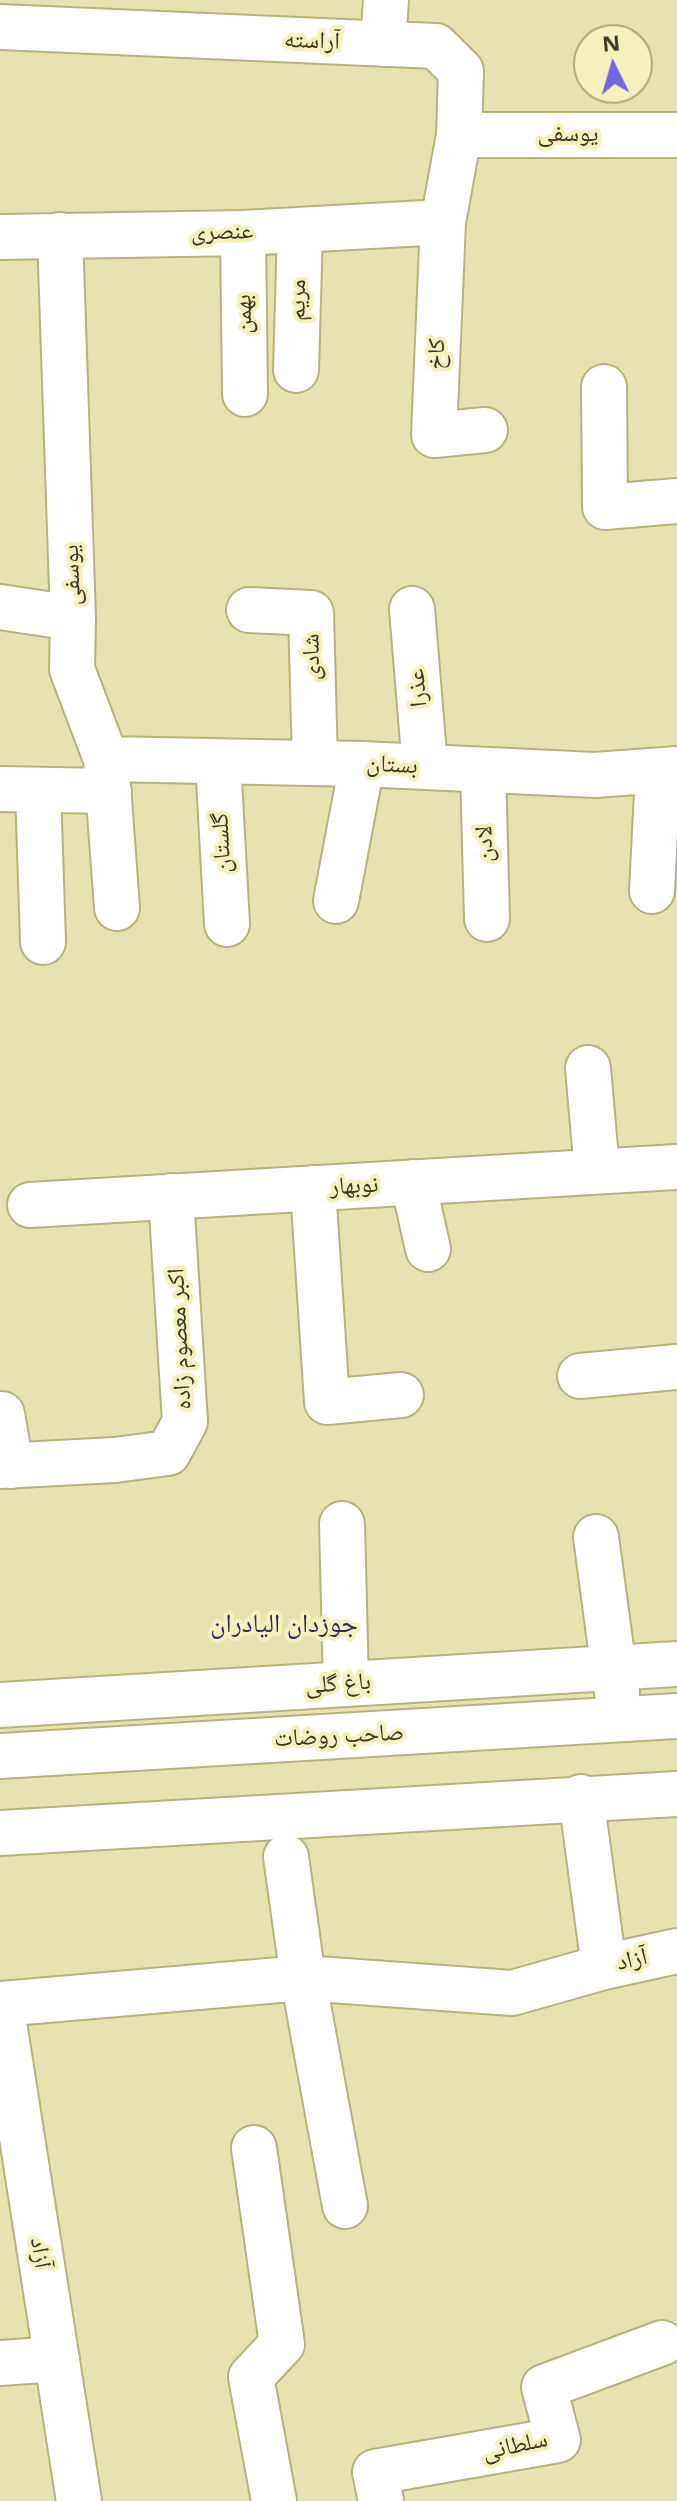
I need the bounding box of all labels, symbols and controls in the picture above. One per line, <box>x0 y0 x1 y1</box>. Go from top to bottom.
north arrow <box>573 24 653 104</box>
street label: آراسته <box>284 26 340 56</box>
text: N <box>601 26 621 58</box>
street label: یوسفی <box>537 120 599 148</box>
street label: عنصری <box>191 217 253 247</box>
street label: مریم <box>283 279 313 321</box>
street label: بهمن <box>229 294 259 334</box>
street label: کاخ <box>422 338 452 370</box>
street label: یوسفی <box>57 544 87 606</box>
street label: شادی <box>297 633 327 681</box>
street label: عذرا <box>402 668 434 708</box>
street label: بستان <box>366 749 418 781</box>
street label: گلستان <box>206 812 238 874</box>
street label: لادن <box>470 825 500 863</box>
street label: نوبهار <box>329 1170 379 1202</box>
street label: اکبر معصوم زاده <box>162 1267 198 1411</box>
district label: جوزدان الیادران <box>210 1609 358 1641</box>
street label: باغ گلی <box>304 1667 372 1701</box>
street label: صاحب روضات <box>273 1718 405 1754</box>
street label: آزاد <box>614 1943 650 1977</box>
street label: آزاد <box>23 2236 57 2270</box>
street label: سلطانی <box>480 2425 550 2467</box>

